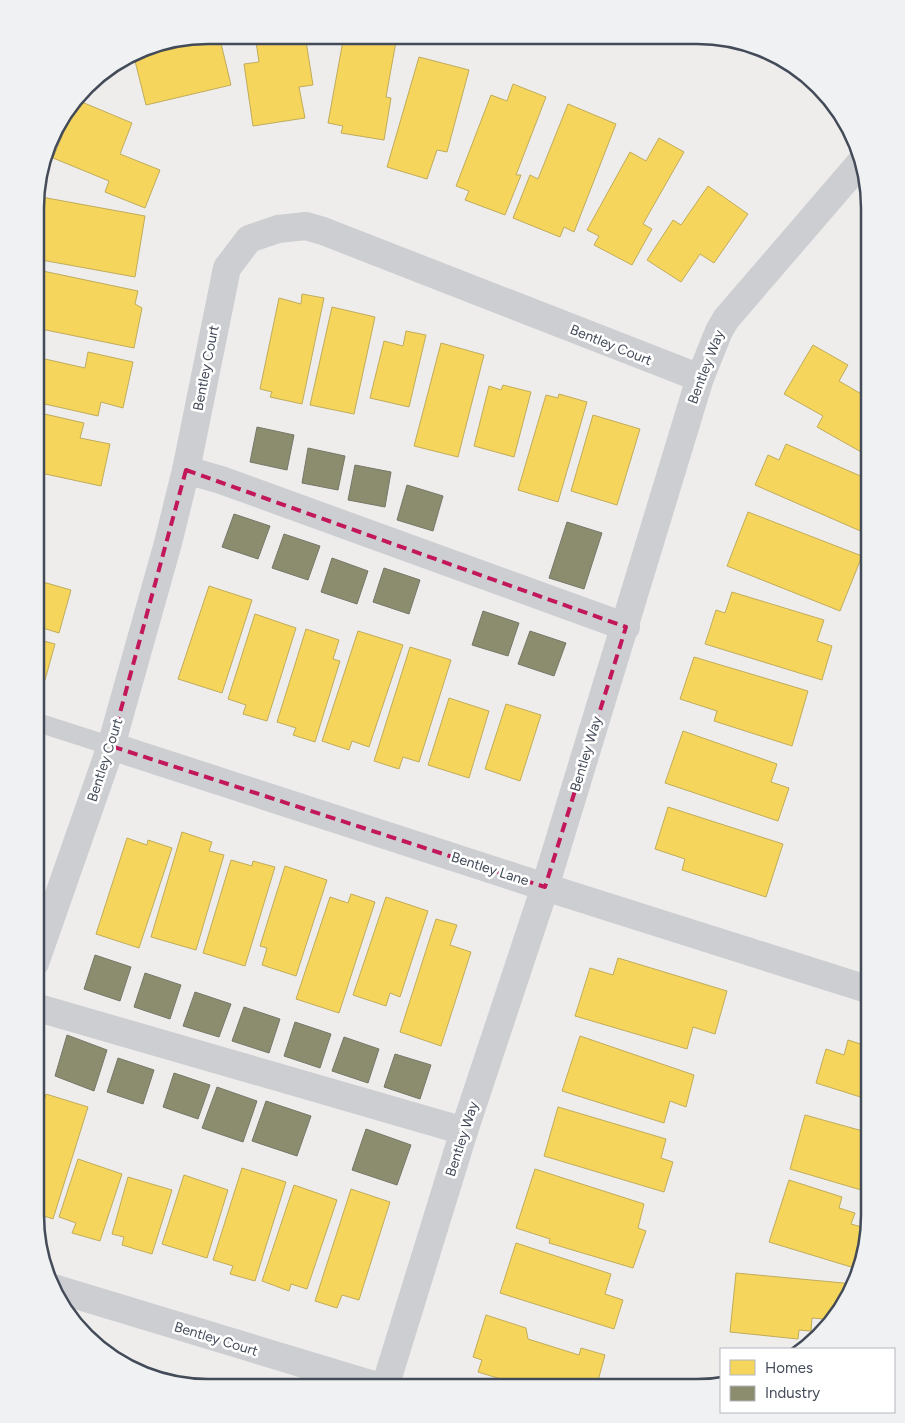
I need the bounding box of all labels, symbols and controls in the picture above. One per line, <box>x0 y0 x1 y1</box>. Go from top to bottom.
street label: Bentley Court <box>568 321 654 369</box>
street label: Bentley Court <box>189 324 223 412</box>
street label: Bentley Way <box>684 327 728 406</box>
street label: Bentley Way <box>566 714 606 794</box>
street label: Bentley Court <box>84 716 126 804</box>
street label: Bentley Lane <box>449 848 531 890</box>
street label: Bentley Way <box>442 1099 482 1179</box>
street label: Bentley Court <box>172 1318 260 1360</box>
legend <box>720 1348 895 1413</box>
text: Homes <box>765 1359 813 1377</box>
text: Industry <box>765 1384 820 1402</box>

